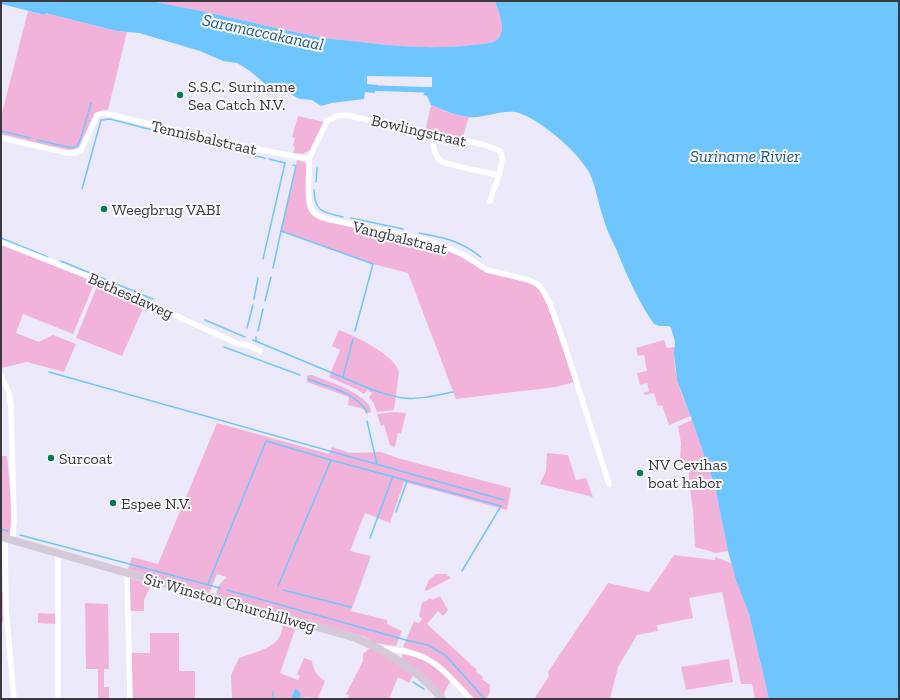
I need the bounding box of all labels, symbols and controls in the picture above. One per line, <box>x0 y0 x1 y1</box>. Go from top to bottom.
water label: Saramaccakanaal <box>201 9 325 55</box>
place label: S.S.C. Suriname Sea Catch N.V. <box>188 77 295 114</box>
marker: S.S.C. Suriname Sea Catch N.V. <box>175 90 185 100</box>
street label: Bowlingstraat <box>369 110 469 151</box>
street label: Tennisbalstraat <box>149 116 259 159</box>
water label: Suriname Rivier <box>690 146 800 166</box>
place label: Weegbrug VABI <box>112 200 221 219</box>
marker: Weegbrug VABI <box>99 204 109 214</box>
street label: Vangbalstraat <box>350 216 449 258</box>
street label: Bethesdaweg <box>85 268 177 323</box>
place label: Surcoat <box>59 449 113 468</box>
marker: Surcoat <box>46 453 56 463</box>
place label: NV Cevihas boat habor <box>647 455 727 492</box>
marker: NV Cevihas boat habor <box>635 468 645 478</box>
place label: Espee N.V. <box>121 494 191 513</box>
marker: Espee N.V. <box>108 498 118 508</box>
street label: Sir Winston Churchillweg <box>142 569 318 636</box>

